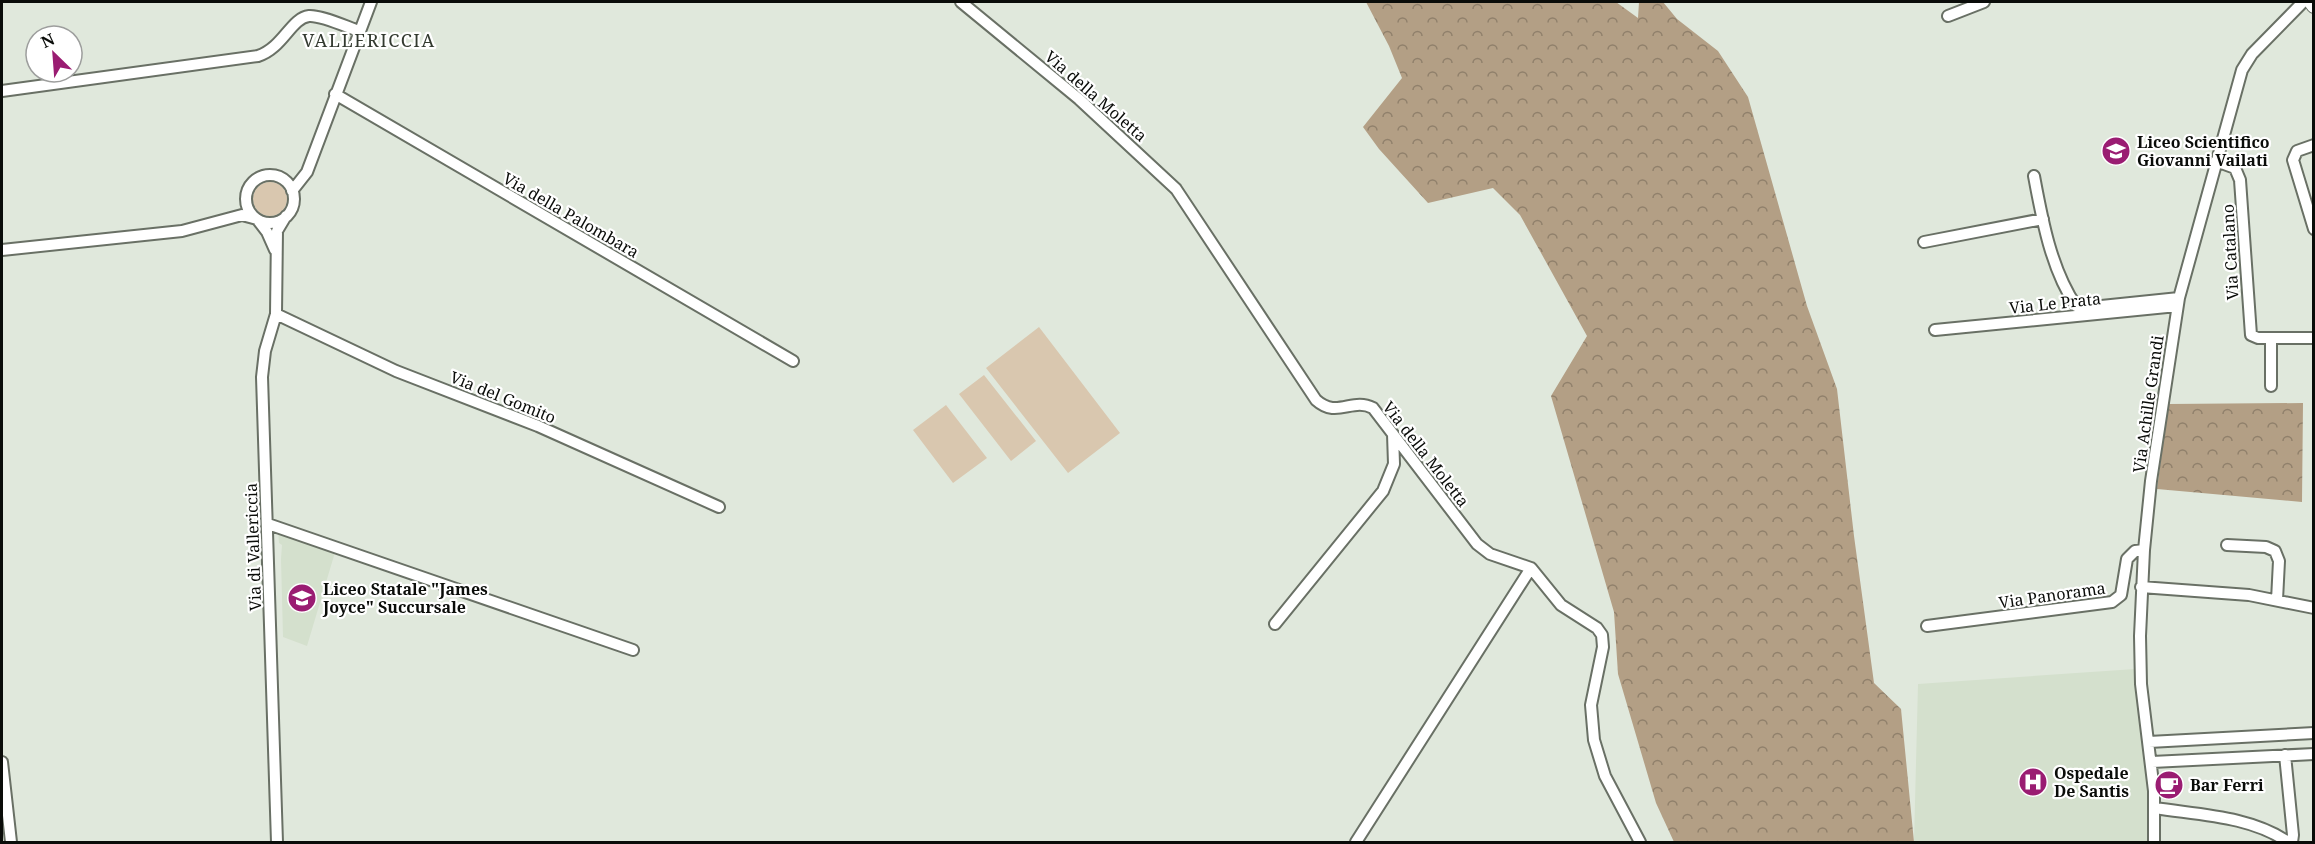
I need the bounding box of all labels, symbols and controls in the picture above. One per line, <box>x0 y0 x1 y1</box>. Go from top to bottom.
north arrow <box>24 24 84 84</box>
text: N <box>37 28 58 53</box>
district label: VALLERICCIA <box>302 28 436 52</box>
street label: Via della Moletta <box>1040 46 1152 146</box>
place label: Liceo Scientifico Giovanni Vailati <box>2137 131 2270 171</box>
school or university icon: Liceo Scientifico Giovanni Vailati <box>2100 135 2132 167</box>
street label: Via della Palombara <box>499 167 643 263</box>
street label: Via Catalano <box>2217 203 2243 301</box>
street label: Via Le Prata <box>2008 287 2102 319</box>
street label: Via Achille Grandi <box>2127 334 2169 474</box>
street label: Via del Gomito <box>447 366 559 428</box>
street label: Via della Moletta <box>1378 397 1474 511</box>
street label: Via di Vallericcia <box>240 483 266 611</box>
street label: Via Panorama <box>1997 577 2107 613</box>
place label: Liceo Statale "James Joyce" Succursale <box>322 578 488 618</box>
school or university icon: Liceo Statale "James Joyce" Succursale <box>286 582 318 614</box>
place label: Ospedale De Santis <box>2054 762 2129 802</box>
hospital icon: Ospedale De Santis <box>2017 766 2049 798</box>
cafe icon: Bar Ferri <box>2153 769 2185 801</box>
place label: Bar Ferri <box>2190 774 2264 796</box>

